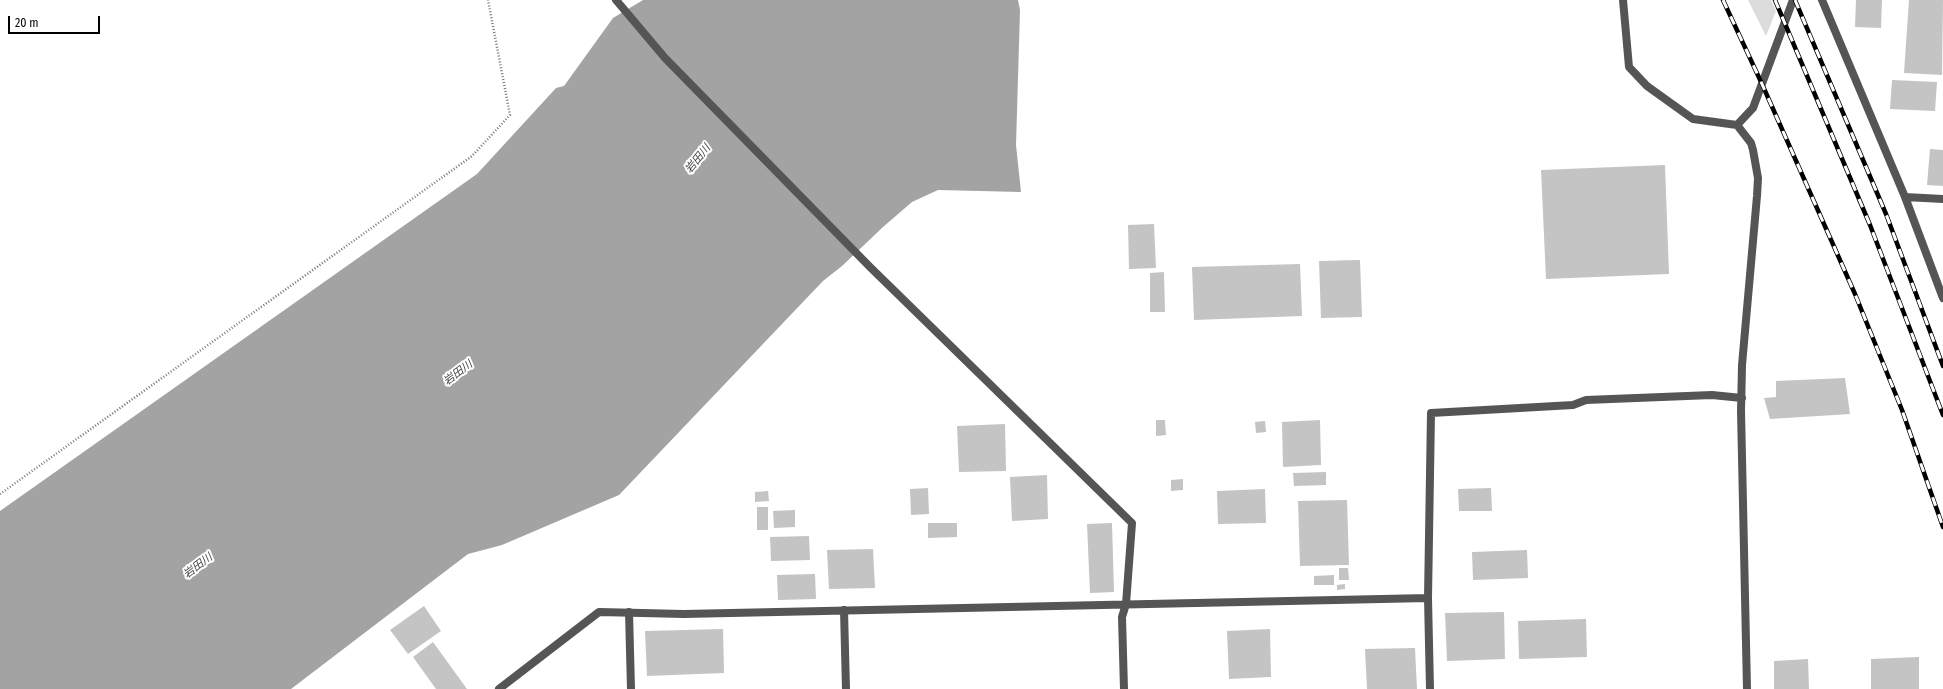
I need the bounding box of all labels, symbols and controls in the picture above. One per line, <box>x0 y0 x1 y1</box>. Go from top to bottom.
scale bar <box>10 8 102 34</box>
text: 20 m <box>15 16 39 30</box>
water label: 岩田川 <box>682 142 714 176</box>
water label: 岩田川 <box>441 358 475 388</box>
water label: 岩田川 <box>181 551 215 581</box>

